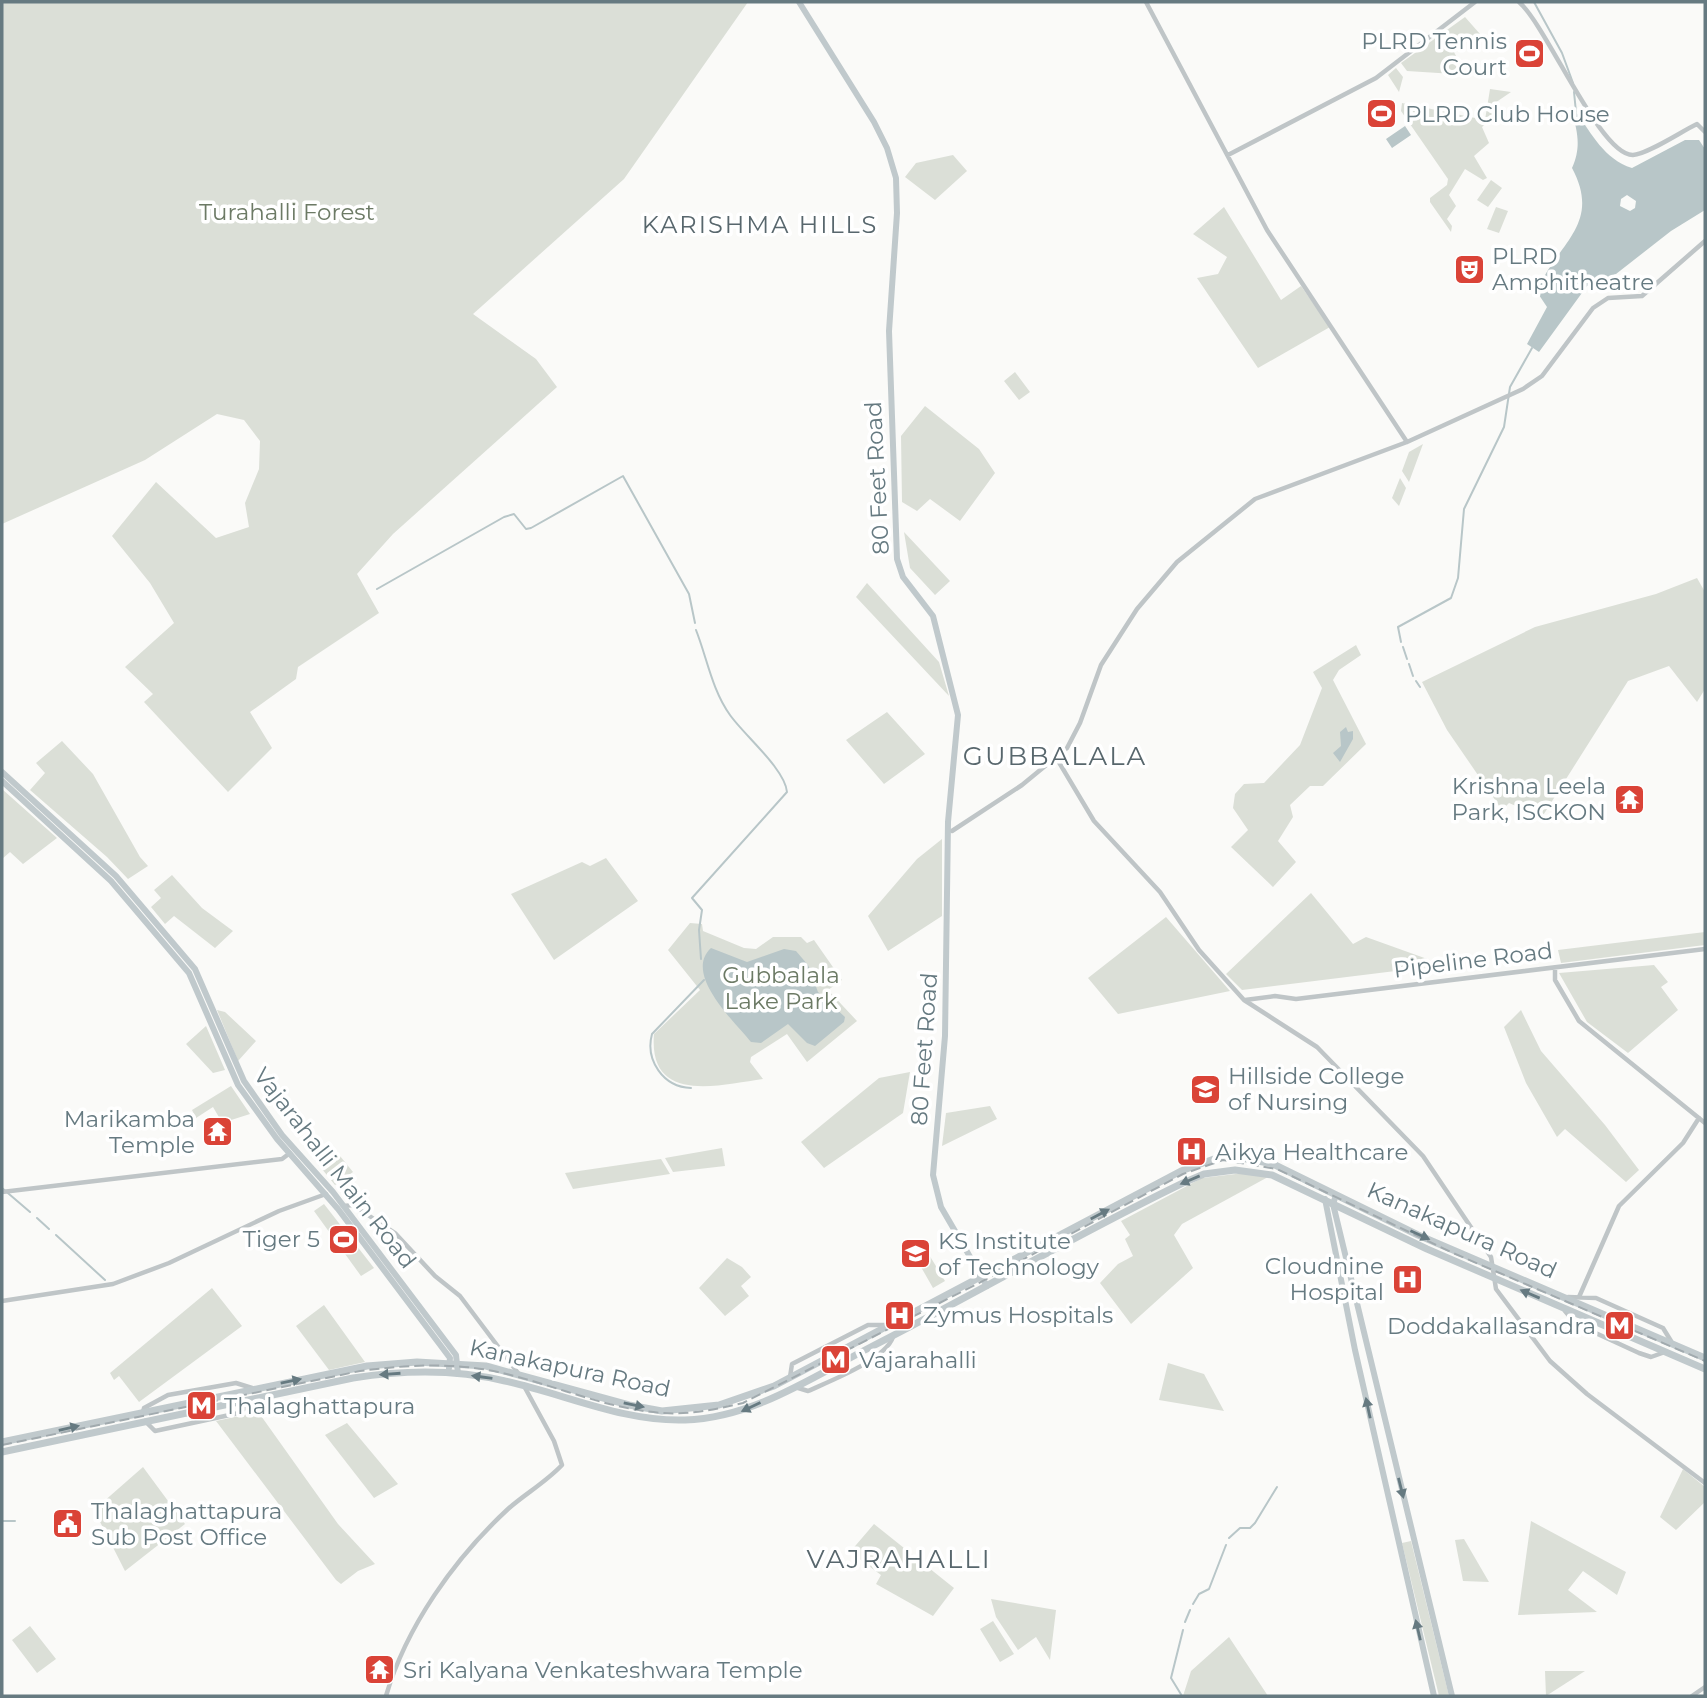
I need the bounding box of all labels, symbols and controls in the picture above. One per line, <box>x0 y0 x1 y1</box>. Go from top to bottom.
place label: PLRD Tennis Court <box>1361 27 1507 81</box>
sports icon: PLRD Tennis Court <box>1513 37 1547 71</box>
sports icon: PLRD Club House <box>1365 97 1399 131</box>
place label: PLRD Club House <box>1405 100 1610 128</box>
park label: Turahalli Forest <box>199 198 375 226</box>
district label: KARISHMA HILLS <box>642 210 878 239</box>
place label: PLRD Amphitheatre <box>1492 242 1654 296</box>
theatre icon: PLRD Amphitheatre <box>1452 252 1486 286</box>
street label: 80 Feet Road <box>859 401 895 555</box>
district label: GUBBALALA <box>963 740 1147 772</box>
place label: Krishna Leela Park, ISCKON <box>1451 772 1606 826</box>
temple icon: Krishna Leela Park, ISCKON <box>1612 782 1646 816</box>
street label: Pipeline Road <box>1392 936 1554 984</box>
park label: Gubbalala Lake Park <box>722 961 840 1015</box>
street label: 80 Feet Road <box>905 972 943 1126</box>
street label: Vajarahalli Main Road <box>248 1062 422 1274</box>
place label: Hillside College of Nursing <box>1228 1062 1404 1116</box>
school or university icon: Hillside College of Nursing <box>1188 1072 1222 1106</box>
place label: Marikamba Temple <box>64 1105 195 1159</box>
temple icon: Marikamba Temple <box>201 1115 235 1149</box>
hospital icon: Aikya Healthcare <box>1175 1135 1209 1169</box>
place label: Aikya Healthcare <box>1215 1138 1409 1166</box>
one-way arrow <box>1180 1174 1201 1185</box>
street label: Kanakapura Road <box>1363 1176 1561 1284</box>
one-way arrow <box>1091 1208 1110 1220</box>
sports icon: Tiger 5 <box>326 1222 360 1256</box>
place label: Tiger 5 <box>243 1225 320 1253</box>
place label: KS Institute of Technology <box>938 1227 1100 1281</box>
one-way arrow <box>1410 1229 1430 1241</box>
school or university icon: KS Institute of Technology <box>898 1237 932 1271</box>
place label: Cloudnine Hospital <box>1265 1252 1384 1306</box>
hospital icon: Cloudnine Hospital <box>1390 1262 1424 1296</box>
one-way arrow <box>1519 1289 1540 1300</box>
hospital icon: Zymus Hospitals <box>883 1298 917 1332</box>
place label: Zymus Hospitals <box>923 1301 1113 1329</box>
metro station icon: Doddakallasandra <box>1602 1309 1636 1343</box>
place label: Doddakallasandra <box>1387 1312 1596 1340</box>
street label: Kanakapura Road <box>467 1333 673 1403</box>
metro station icon: Vajarahalli <box>819 1343 853 1377</box>
place label: Vajarahalli <box>859 1346 977 1374</box>
one-way arrow <box>379 1369 401 1380</box>
one-way arrow <box>471 1371 493 1382</box>
one-way arrow <box>280 1376 302 1387</box>
metro station icon: Thalaghattapura <box>184 1389 218 1423</box>
place label: Thalaghattapura <box>224 1392 415 1420</box>
one-way arrow <box>1362 1397 1373 1419</box>
one-way arrow <box>623 1400 645 1411</box>
one-way arrow <box>741 1402 762 1413</box>
one-way arrow <box>58 1422 80 1433</box>
one-way arrow <box>1396 1477 1407 1499</box>
place label: Thalaghattapura Sub Post Office <box>91 1497 282 1551</box>
public building icon: Thalaghattapura Sub Post Office <box>51 1507 85 1541</box>
district label: VAJRAHALLI <box>807 1543 991 1575</box>
one-way arrow <box>1412 1619 1423 1641</box>
temple icon: Sri Kalyana Venkateshwara Temple <box>363 1653 397 1687</box>
place label: Sri Kalyana Venkateshwara Temple <box>403 1656 803 1684</box>

